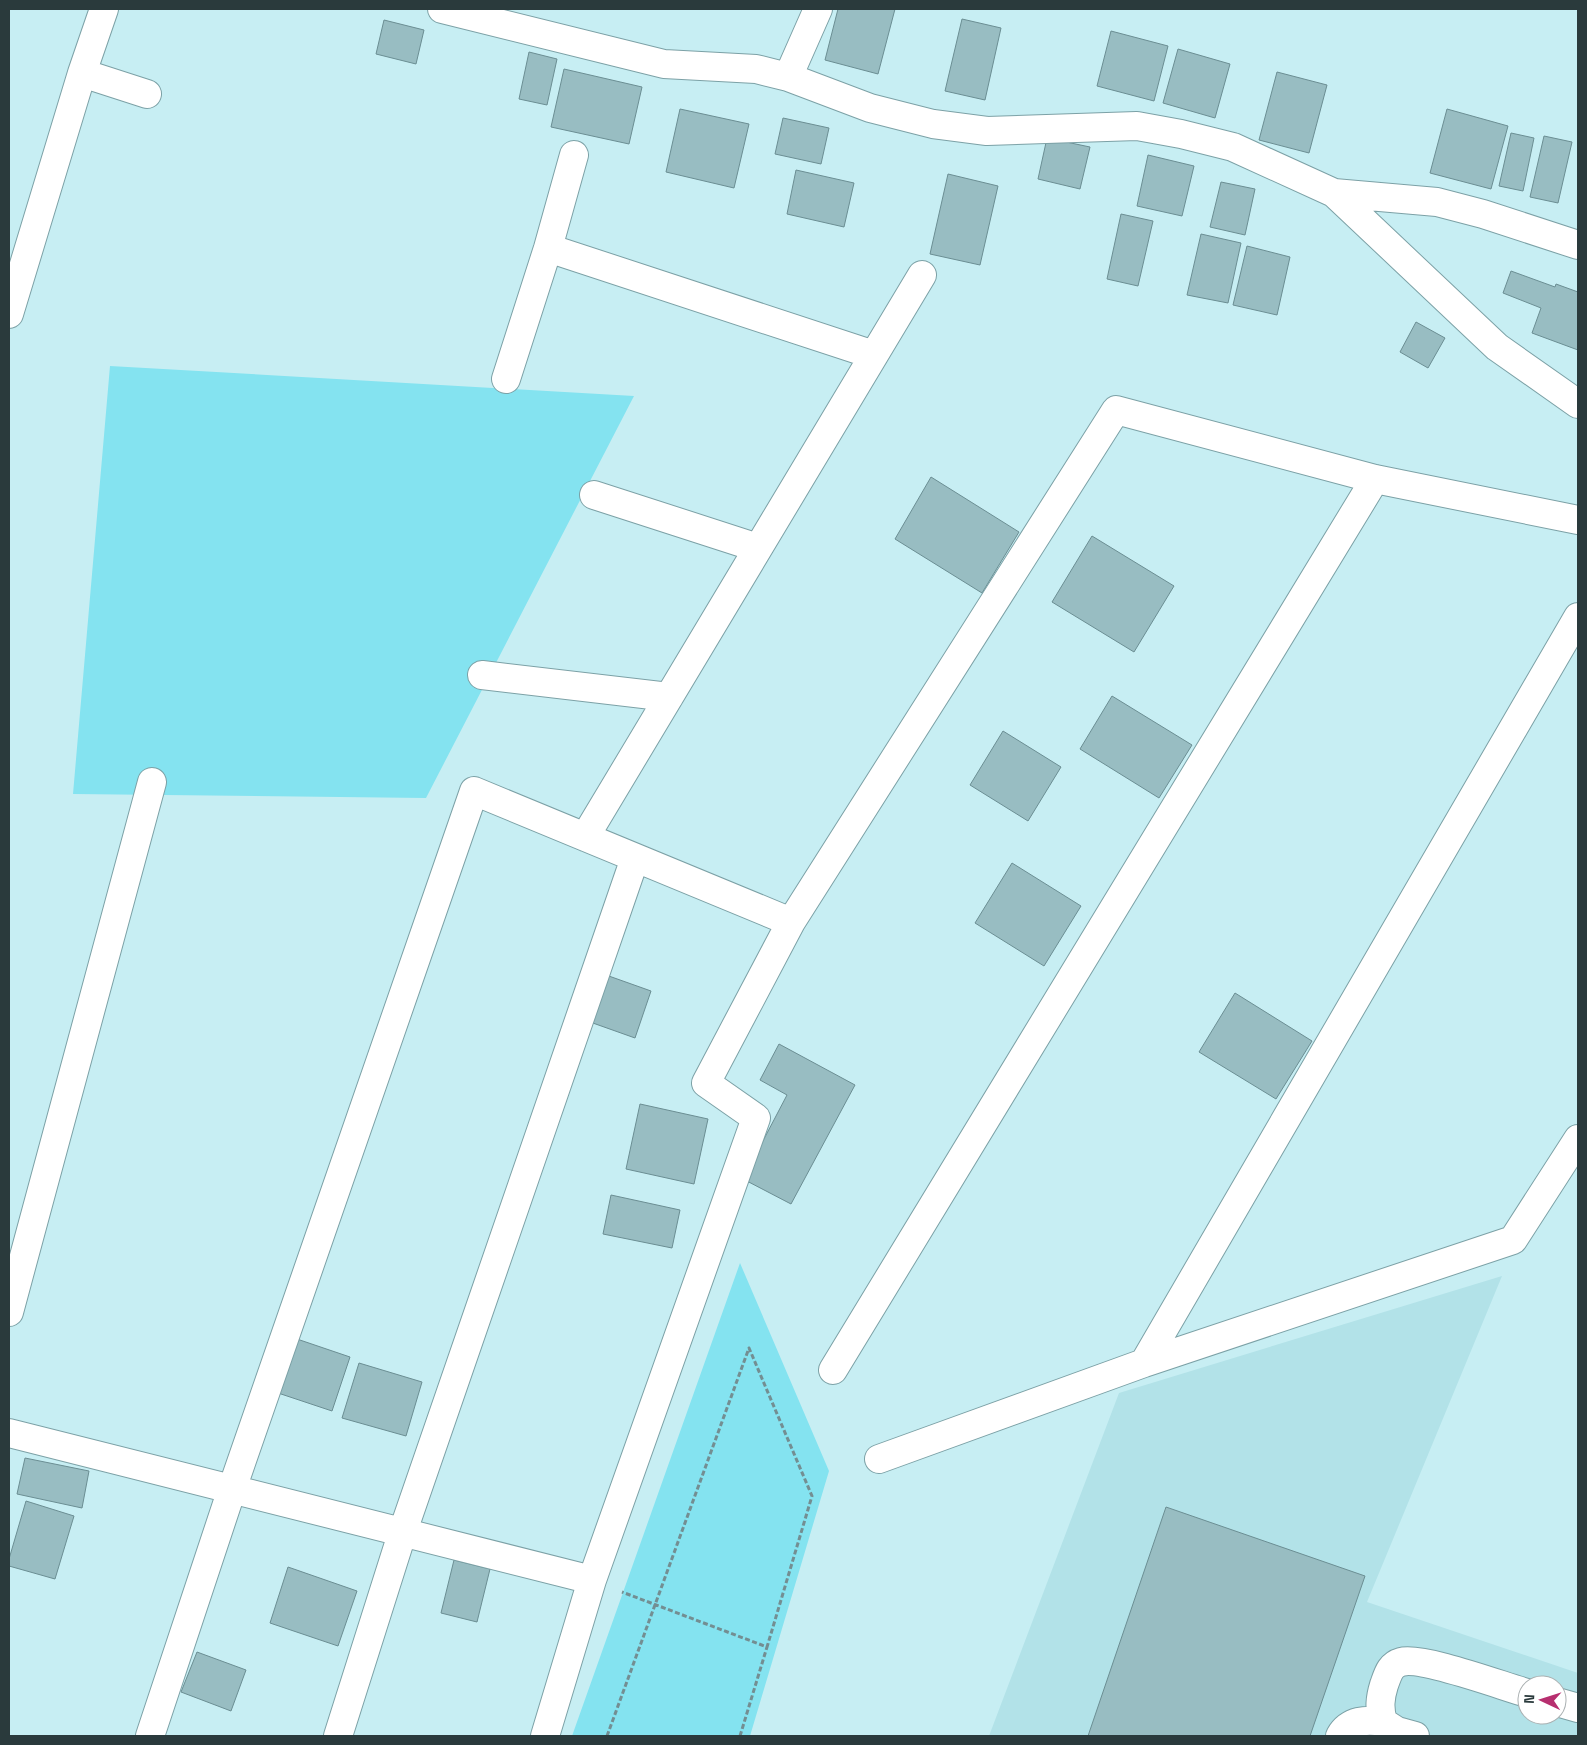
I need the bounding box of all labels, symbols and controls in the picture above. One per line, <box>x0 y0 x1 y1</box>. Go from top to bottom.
north arrow <box>1517 1675 1567 1725</box>
text: N <box>1520 1694 1538 1704</box>

